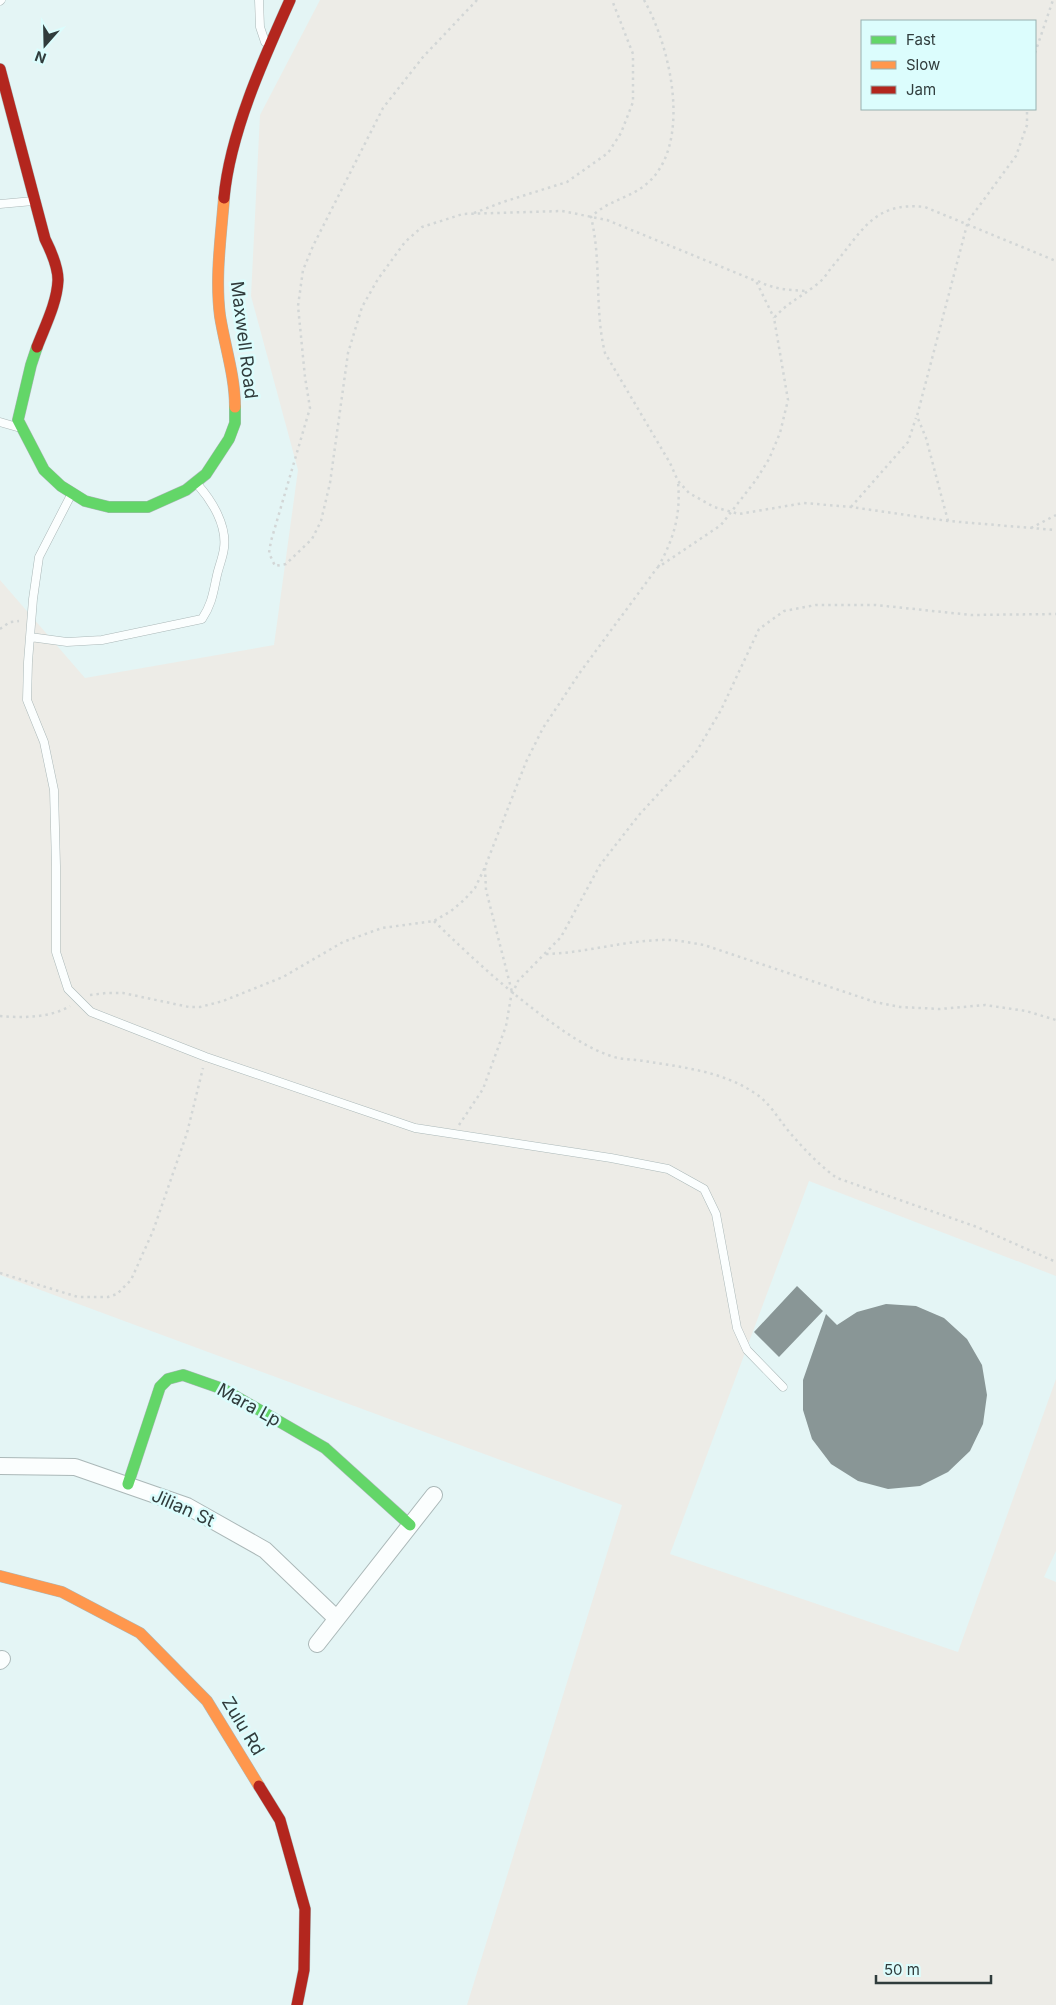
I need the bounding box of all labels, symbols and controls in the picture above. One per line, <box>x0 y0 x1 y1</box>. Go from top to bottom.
north arrow <box>20 20 70 70</box>
legend <box>861 20 1036 110</box>
text: Fast <box>906 30 936 49</box>
text: N <box>32 48 48 67</box>
text: Slow <box>906 55 940 74</box>
text: Jam <box>906 80 936 99</box>
street label: Maxwell Road <box>227 280 262 400</box>
street label: Mara Lp <box>214 1379 285 1431</box>
street label: Jilian St <box>149 1484 218 1531</box>
street label: Zulu Rd <box>218 1693 269 1759</box>
scale bar <box>876 1952 991 1984</box>
text: 50 m <box>884 1960 920 1979</box>

